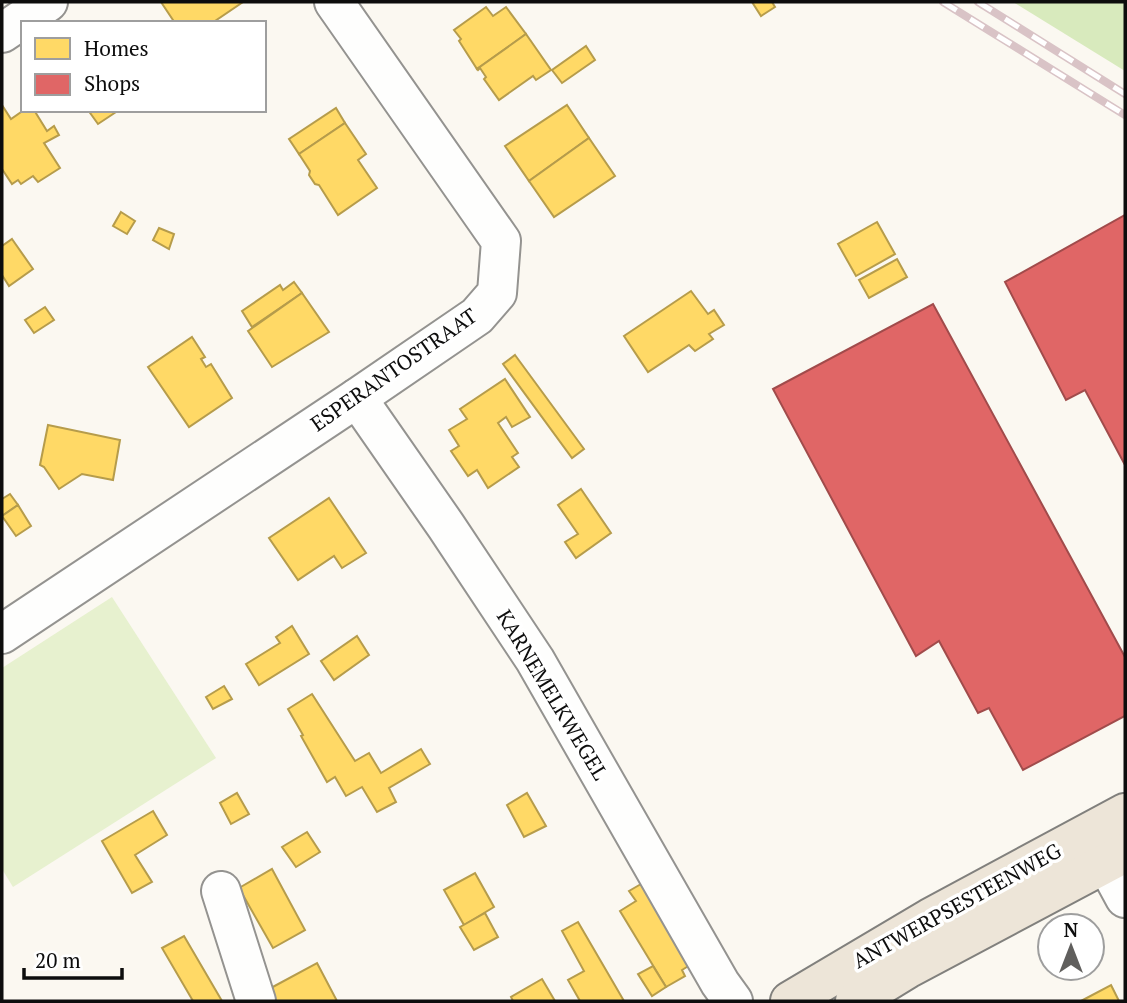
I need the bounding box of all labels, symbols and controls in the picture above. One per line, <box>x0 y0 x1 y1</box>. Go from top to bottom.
legend <box>21 21 266 112</box>
text: Homes <box>84 34 149 62</box>
text: Shops <box>84 69 140 97</box>
street label: ESPERANTOSTRAAT <box>305 301 482 437</box>
street label: KARNEMELKWEGEL <box>491 604 615 785</box>
street label: ANTWERPSESTEENWEG <box>847 836 1066 974</box>
north arrow <box>1036 912 1106 982</box>
text: N <box>1064 917 1079 942</box>
scale bar <box>24 936 122 980</box>
text: 20 m <box>35 946 81 974</box>

